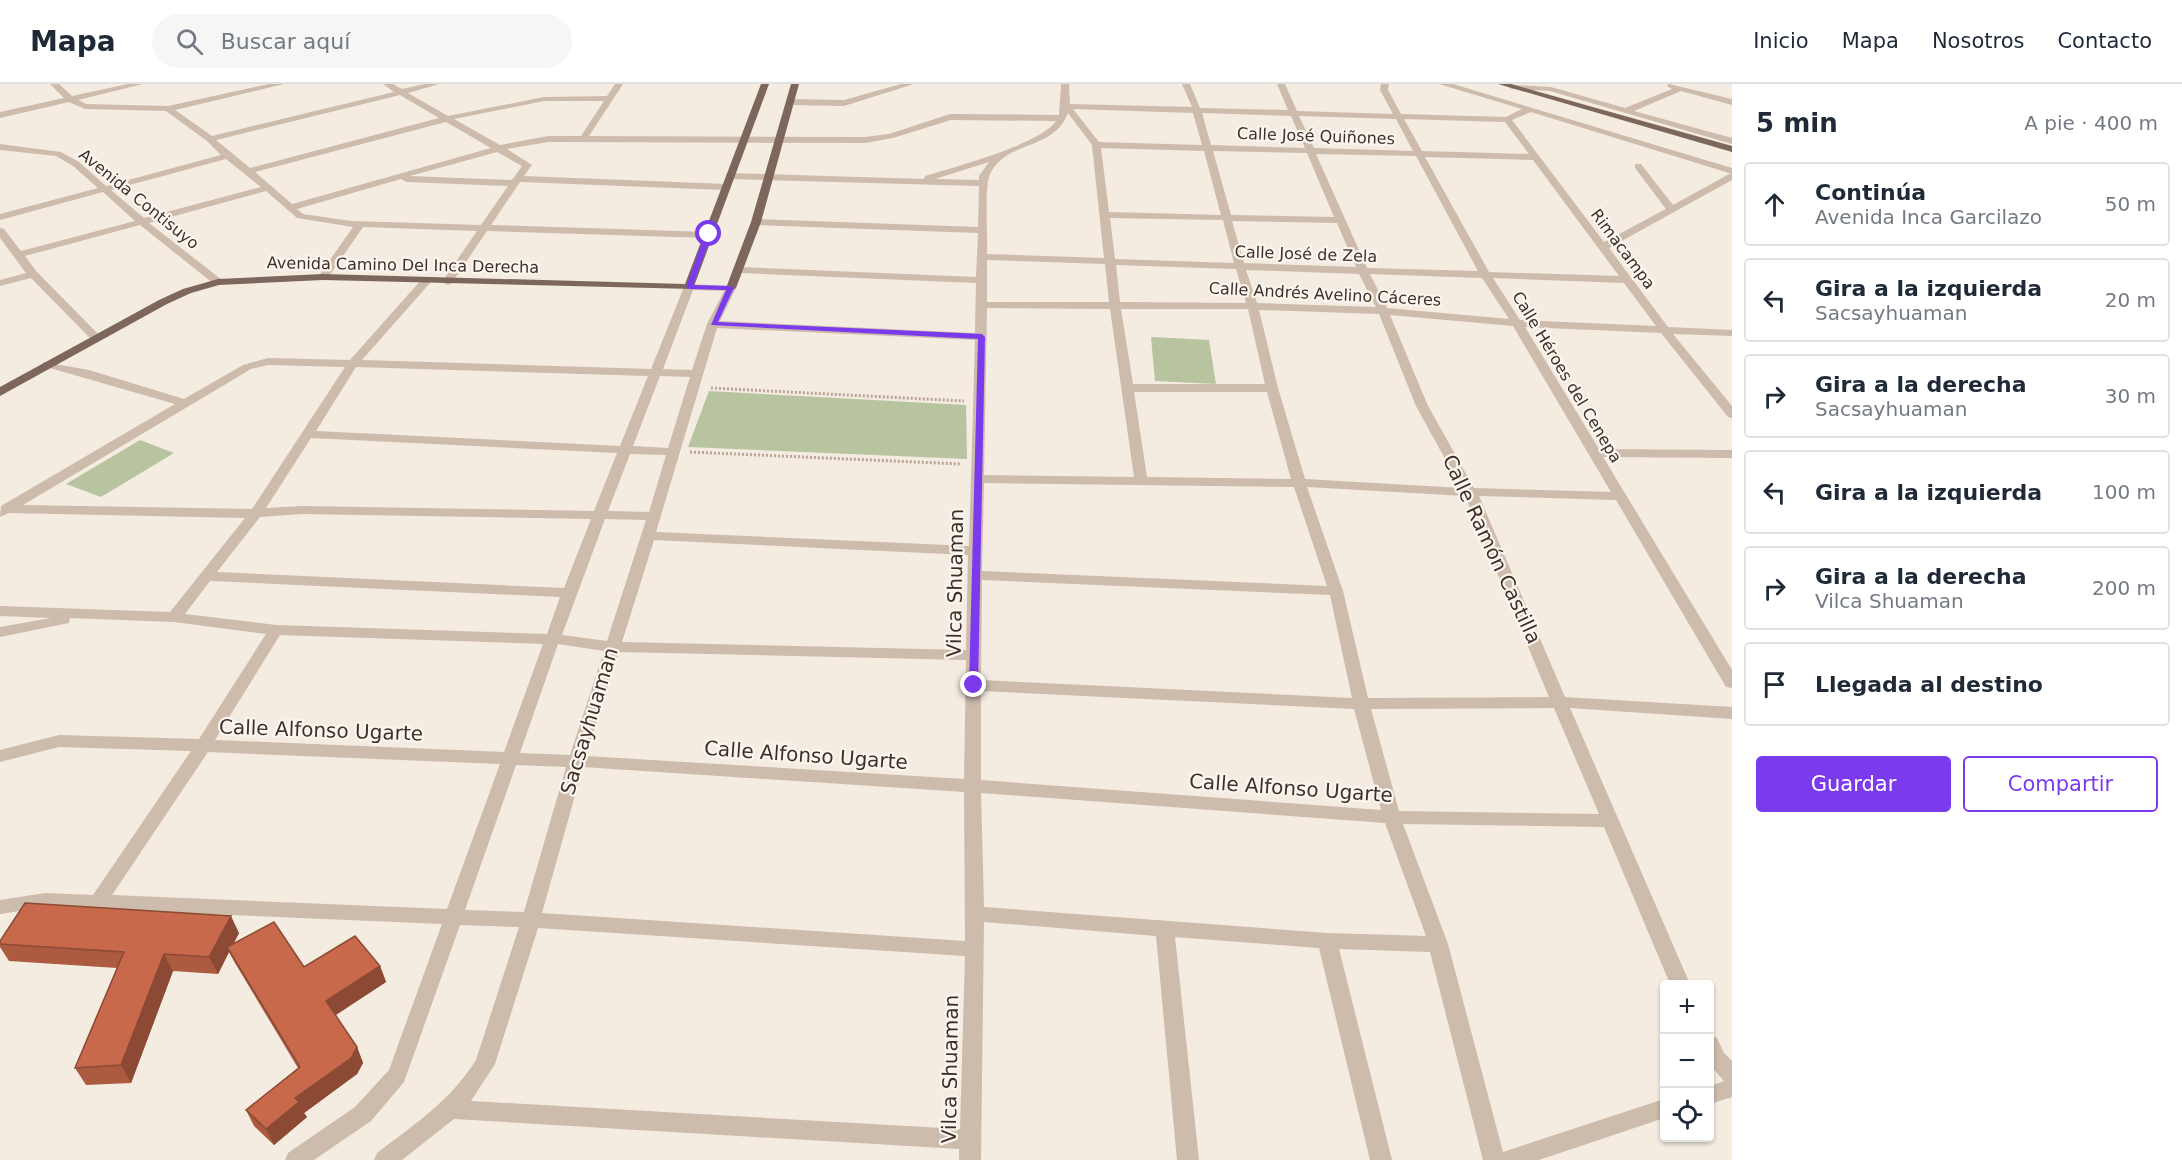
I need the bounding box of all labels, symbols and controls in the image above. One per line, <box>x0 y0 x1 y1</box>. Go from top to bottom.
search box <box>152 14 572 68</box>
text: Mapa <box>30 25 116 58</box>
icon: search <box>173 25 206 58</box>
text: Buscar aquí <box>221 29 350 54</box>
text: Inicio <box>1753 29 1809 53</box>
text: Mapa <box>1842 29 1899 53</box>
text: Nosotros <box>1932 29 2024 53</box>
text: Contacto <box>2057 29 2152 53</box>
text: 5 min <box>1756 108 1838 138</box>
text: A pie · 400 m <box>2024 111 2158 135</box>
street label: Calle José Quiñones <box>1237 124 1395 148</box>
street label: Avenida Contisuyo <box>75 145 203 253</box>
text: Continúa <box>1815 180 1926 205</box>
icon: ahead <box>1758 188 1791 221</box>
text: 50 m <box>2105 192 2156 216</box>
street label: Rimacampa <box>1587 205 1659 293</box>
text: Avenida Inca Garcilazo <box>1815 205 2042 229</box>
route start <box>695 220 721 246</box>
street label: Calle José de Zela <box>1234 242 1378 266</box>
street label: Avenida Camino Del Inca Derecha <box>267 253 539 277</box>
text: Gira a la izquierda <box>1815 276 2042 301</box>
street label: Calle Andrés Avelino Cáceres <box>1208 278 1442 310</box>
icon: left <box>1758 284 1791 317</box>
street label: Calle Héroes del Cenepa <box>1508 288 1626 466</box>
text: 20 m <box>2105 288 2156 312</box>
text: Sacsayhuaman <box>1815 301 1967 325</box>
text: Gira a la derecha <box>1815 372 2027 397</box>
icon: right <box>1758 380 1791 413</box>
text: 30 m <box>2105 384 2156 408</box>
text: Sacsayhuaman <box>1815 397 1967 421</box>
street label: Calle Ramón Castilla <box>1438 451 1546 647</box>
icon: left <box>1758 476 1791 509</box>
text: Gira a la izquierda <box>1815 480 2042 505</box>
text: 100 m <box>2092 480 2156 504</box>
street label: Vilca Shuaman <box>942 508 968 658</box>
text: Gira a la derecha <box>1815 564 2027 589</box>
icon: right <box>1758 572 1791 605</box>
text: 200 m <box>2092 576 2156 600</box>
text: Vilca Shuaman <box>1815 589 1964 613</box>
street label: Sacsayhuaman <box>555 645 623 797</box>
icon: arrive <box>1758 668 1791 701</box>
route end <box>960 671 986 697</box>
text: Llegada al destino <box>1815 672 2043 697</box>
street label: Calle Alfonso Ugarte <box>219 714 423 746</box>
street label: Calle Alfonso Ugarte <box>703 736 909 774</box>
button: Guardar <box>1756 756 1951 812</box>
button: Compartir <box>1963 756 2158 812</box>
street label: Calle Alfonso Ugarte <box>1188 769 1394 807</box>
map controls <box>1660 980 1714 1142</box>
button: + <box>1660 980 1714 1034</box>
street label: Vilca Shuaman <box>937 994 963 1144</box>
button: − <box>1660 1034 1714 1088</box>
button: locate <box>1660 1088 1714 1142</box>

